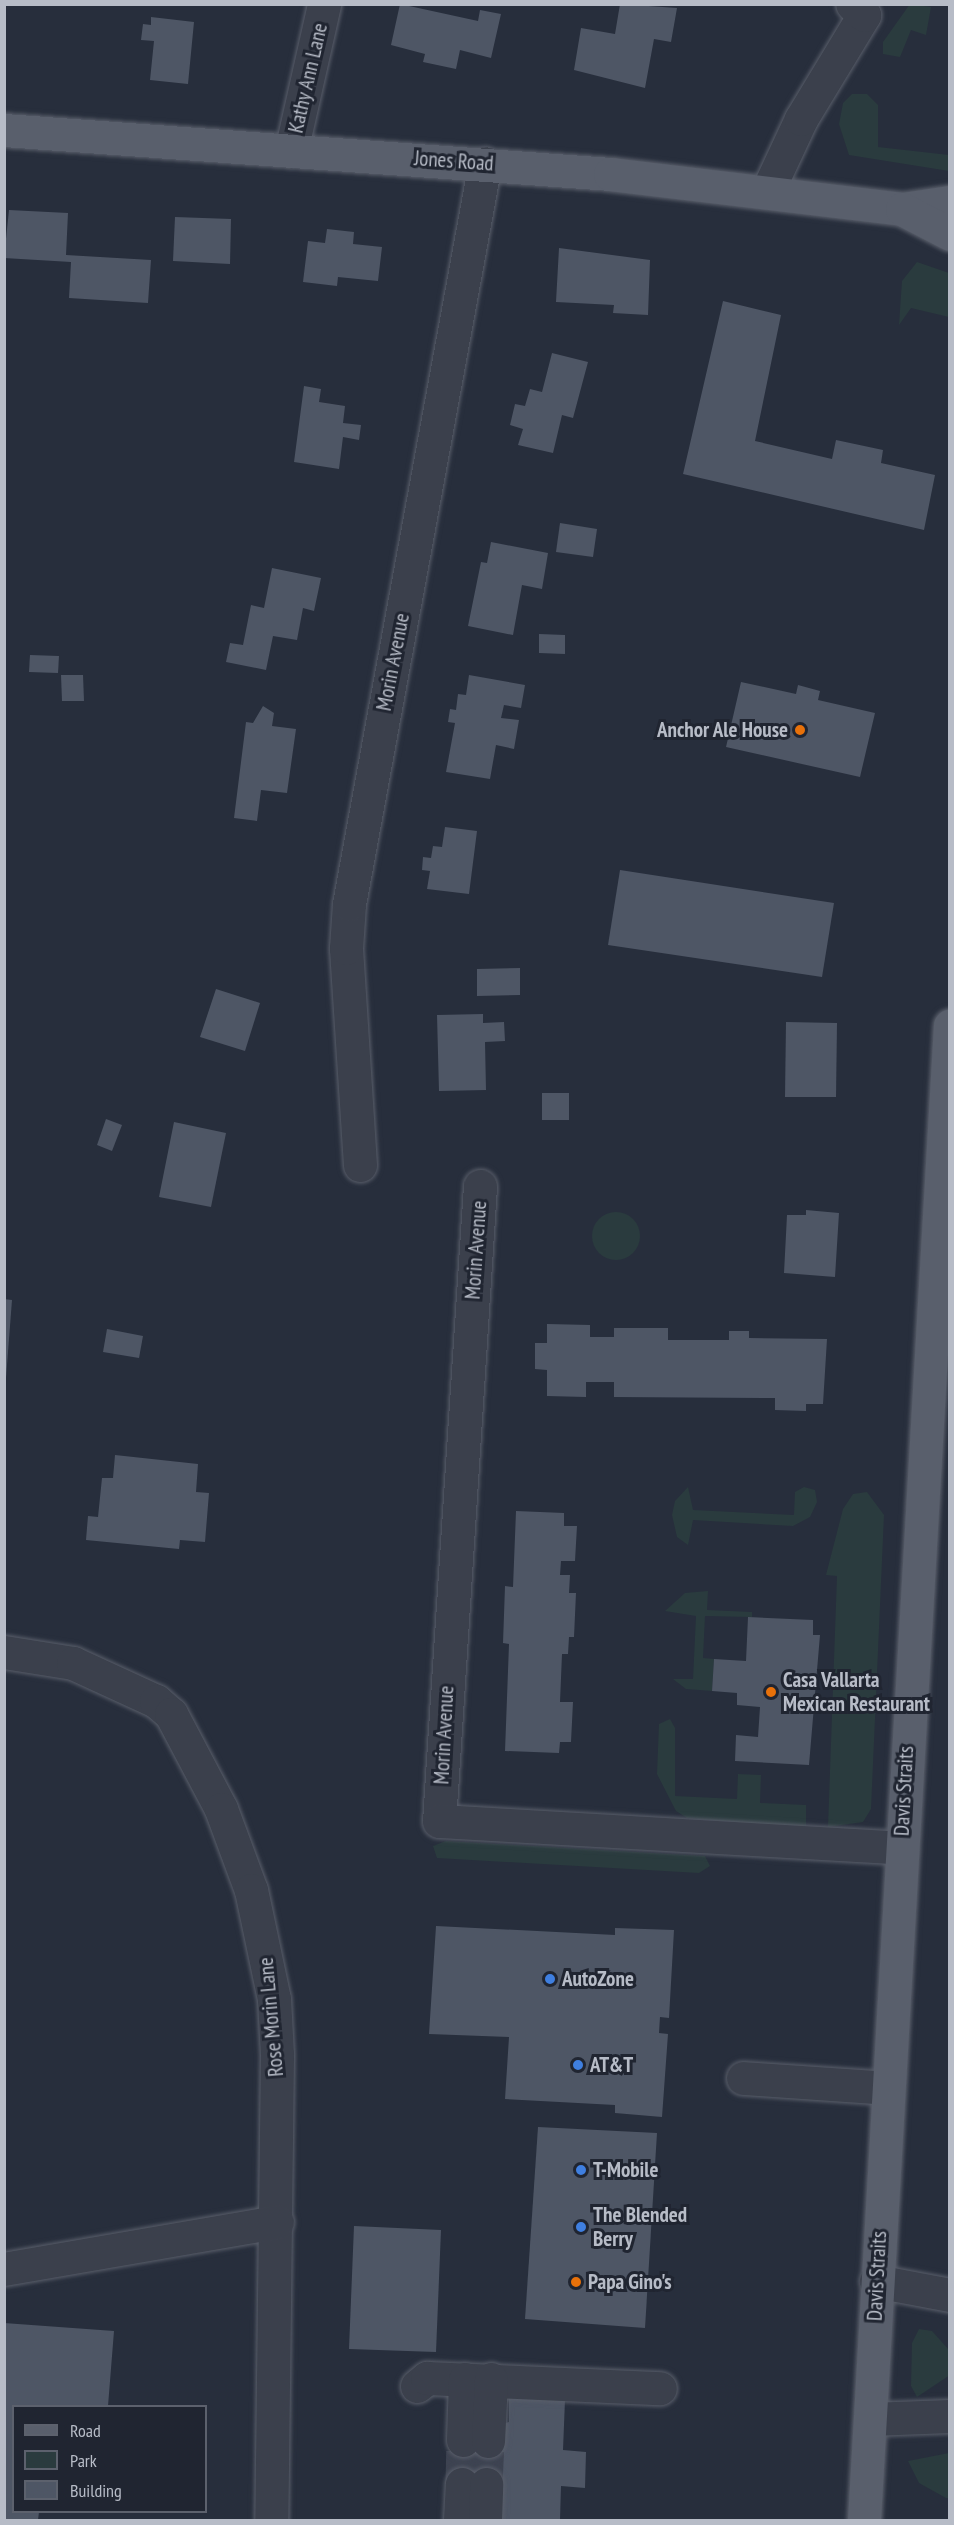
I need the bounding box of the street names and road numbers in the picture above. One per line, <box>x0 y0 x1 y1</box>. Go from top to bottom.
street label: Kathy Ann Lane <box>283 20 333 136</box>
street label: Jones Road <box>414 146 494 176</box>
street label: Morin Avenue <box>371 611 415 713</box>
street label: Morin Avenue <box>460 1199 492 1301</box>
street label: Morin Avenue <box>429 1685 459 1785</box>
street label: Davis Straits <box>889 1745 919 1837</box>
street label: Rose Morin Lane <box>253 1956 289 2078</box>
street label: Davis Straits <box>862 2230 892 2322</box>

